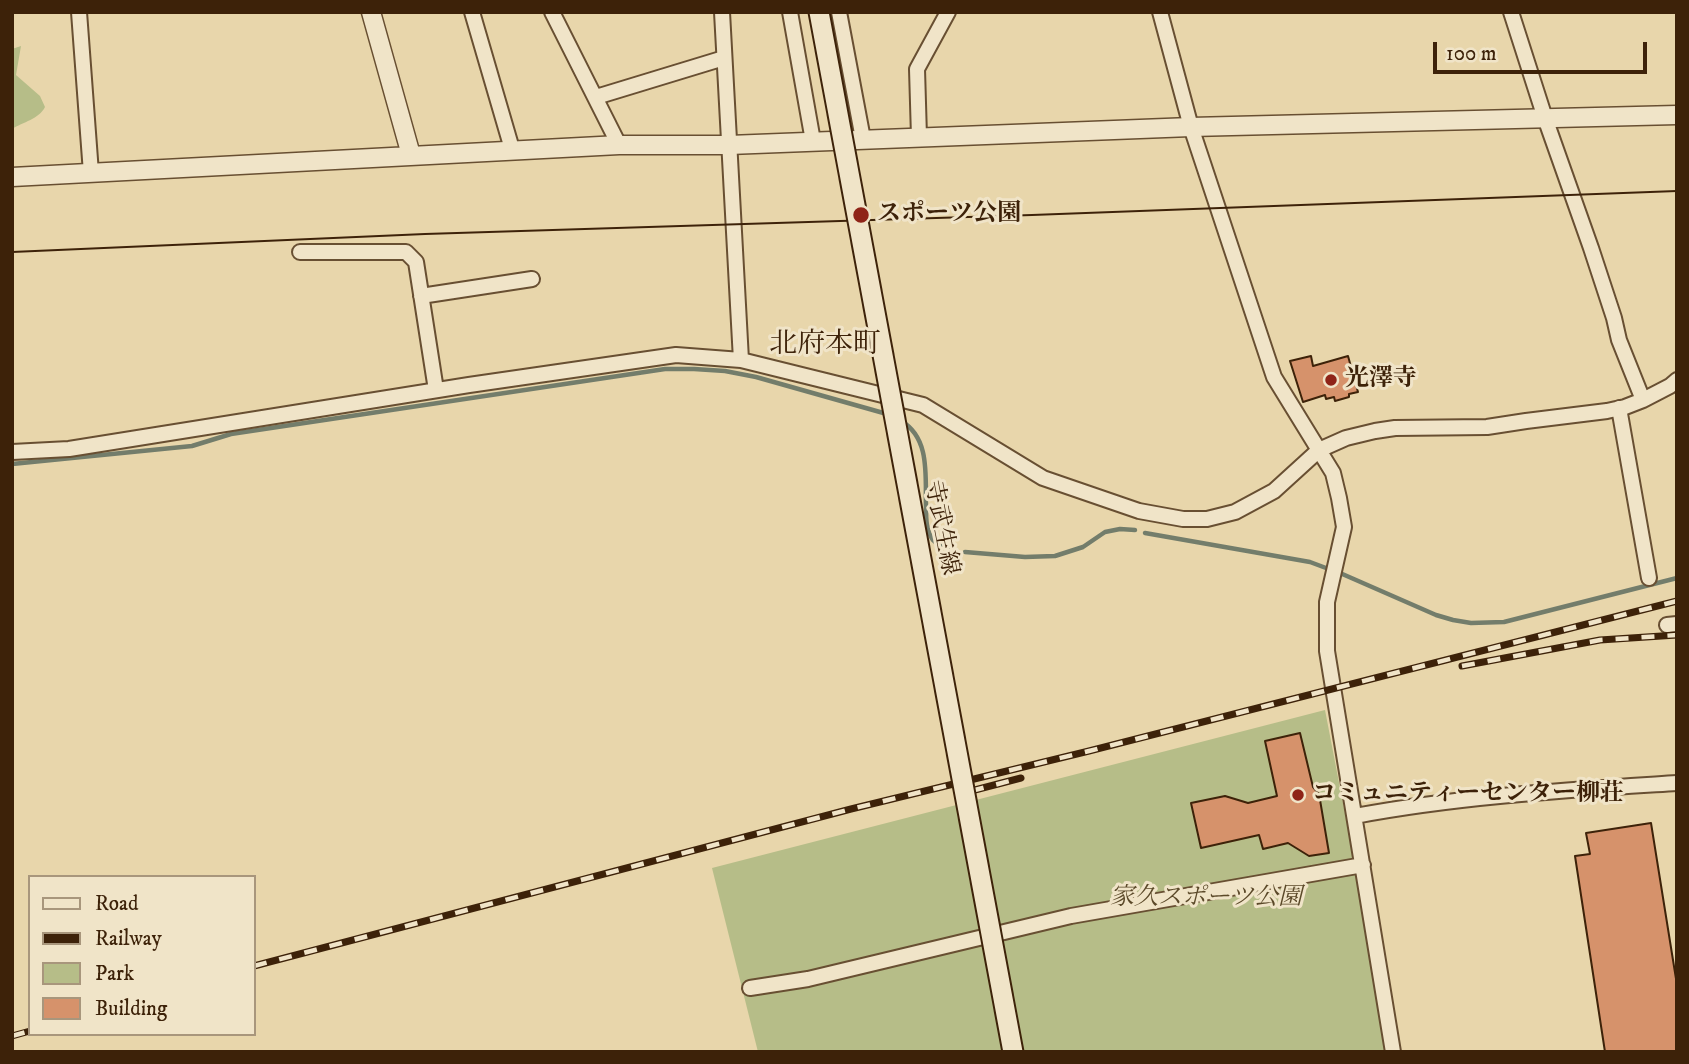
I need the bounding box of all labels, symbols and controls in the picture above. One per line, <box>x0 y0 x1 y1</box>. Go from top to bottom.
scale bar <box>1437 28 1650 72</box>
text: 100 m <box>1446 41 1497 67</box>
place label: スポーツ公園 <box>877 201 1021 229</box>
marker: スポーツ公園 <box>851 205 871 225</box>
district label: 北府本町 <box>769 329 881 363</box>
place label: 光澤寺 <box>1345 366 1417 394</box>
marker: 光澤寺 <box>1323 372 1339 388</box>
street label: 寺武生線 <box>917 478 963 578</box>
place label: コミュニティーセンター柳荘 <box>1312 781 1624 809</box>
marker: コミュニティーセンター柳荘 <box>1290 787 1306 803</box>
legend <box>28 875 256 1036</box>
park label: 家久スポーツ公園 <box>1110 885 1302 913</box>
text: Road <box>95 891 139 917</box>
text: Railway <box>95 926 162 952</box>
text: Park <box>95 961 134 987</box>
text: Building <box>95 996 167 1022</box>

